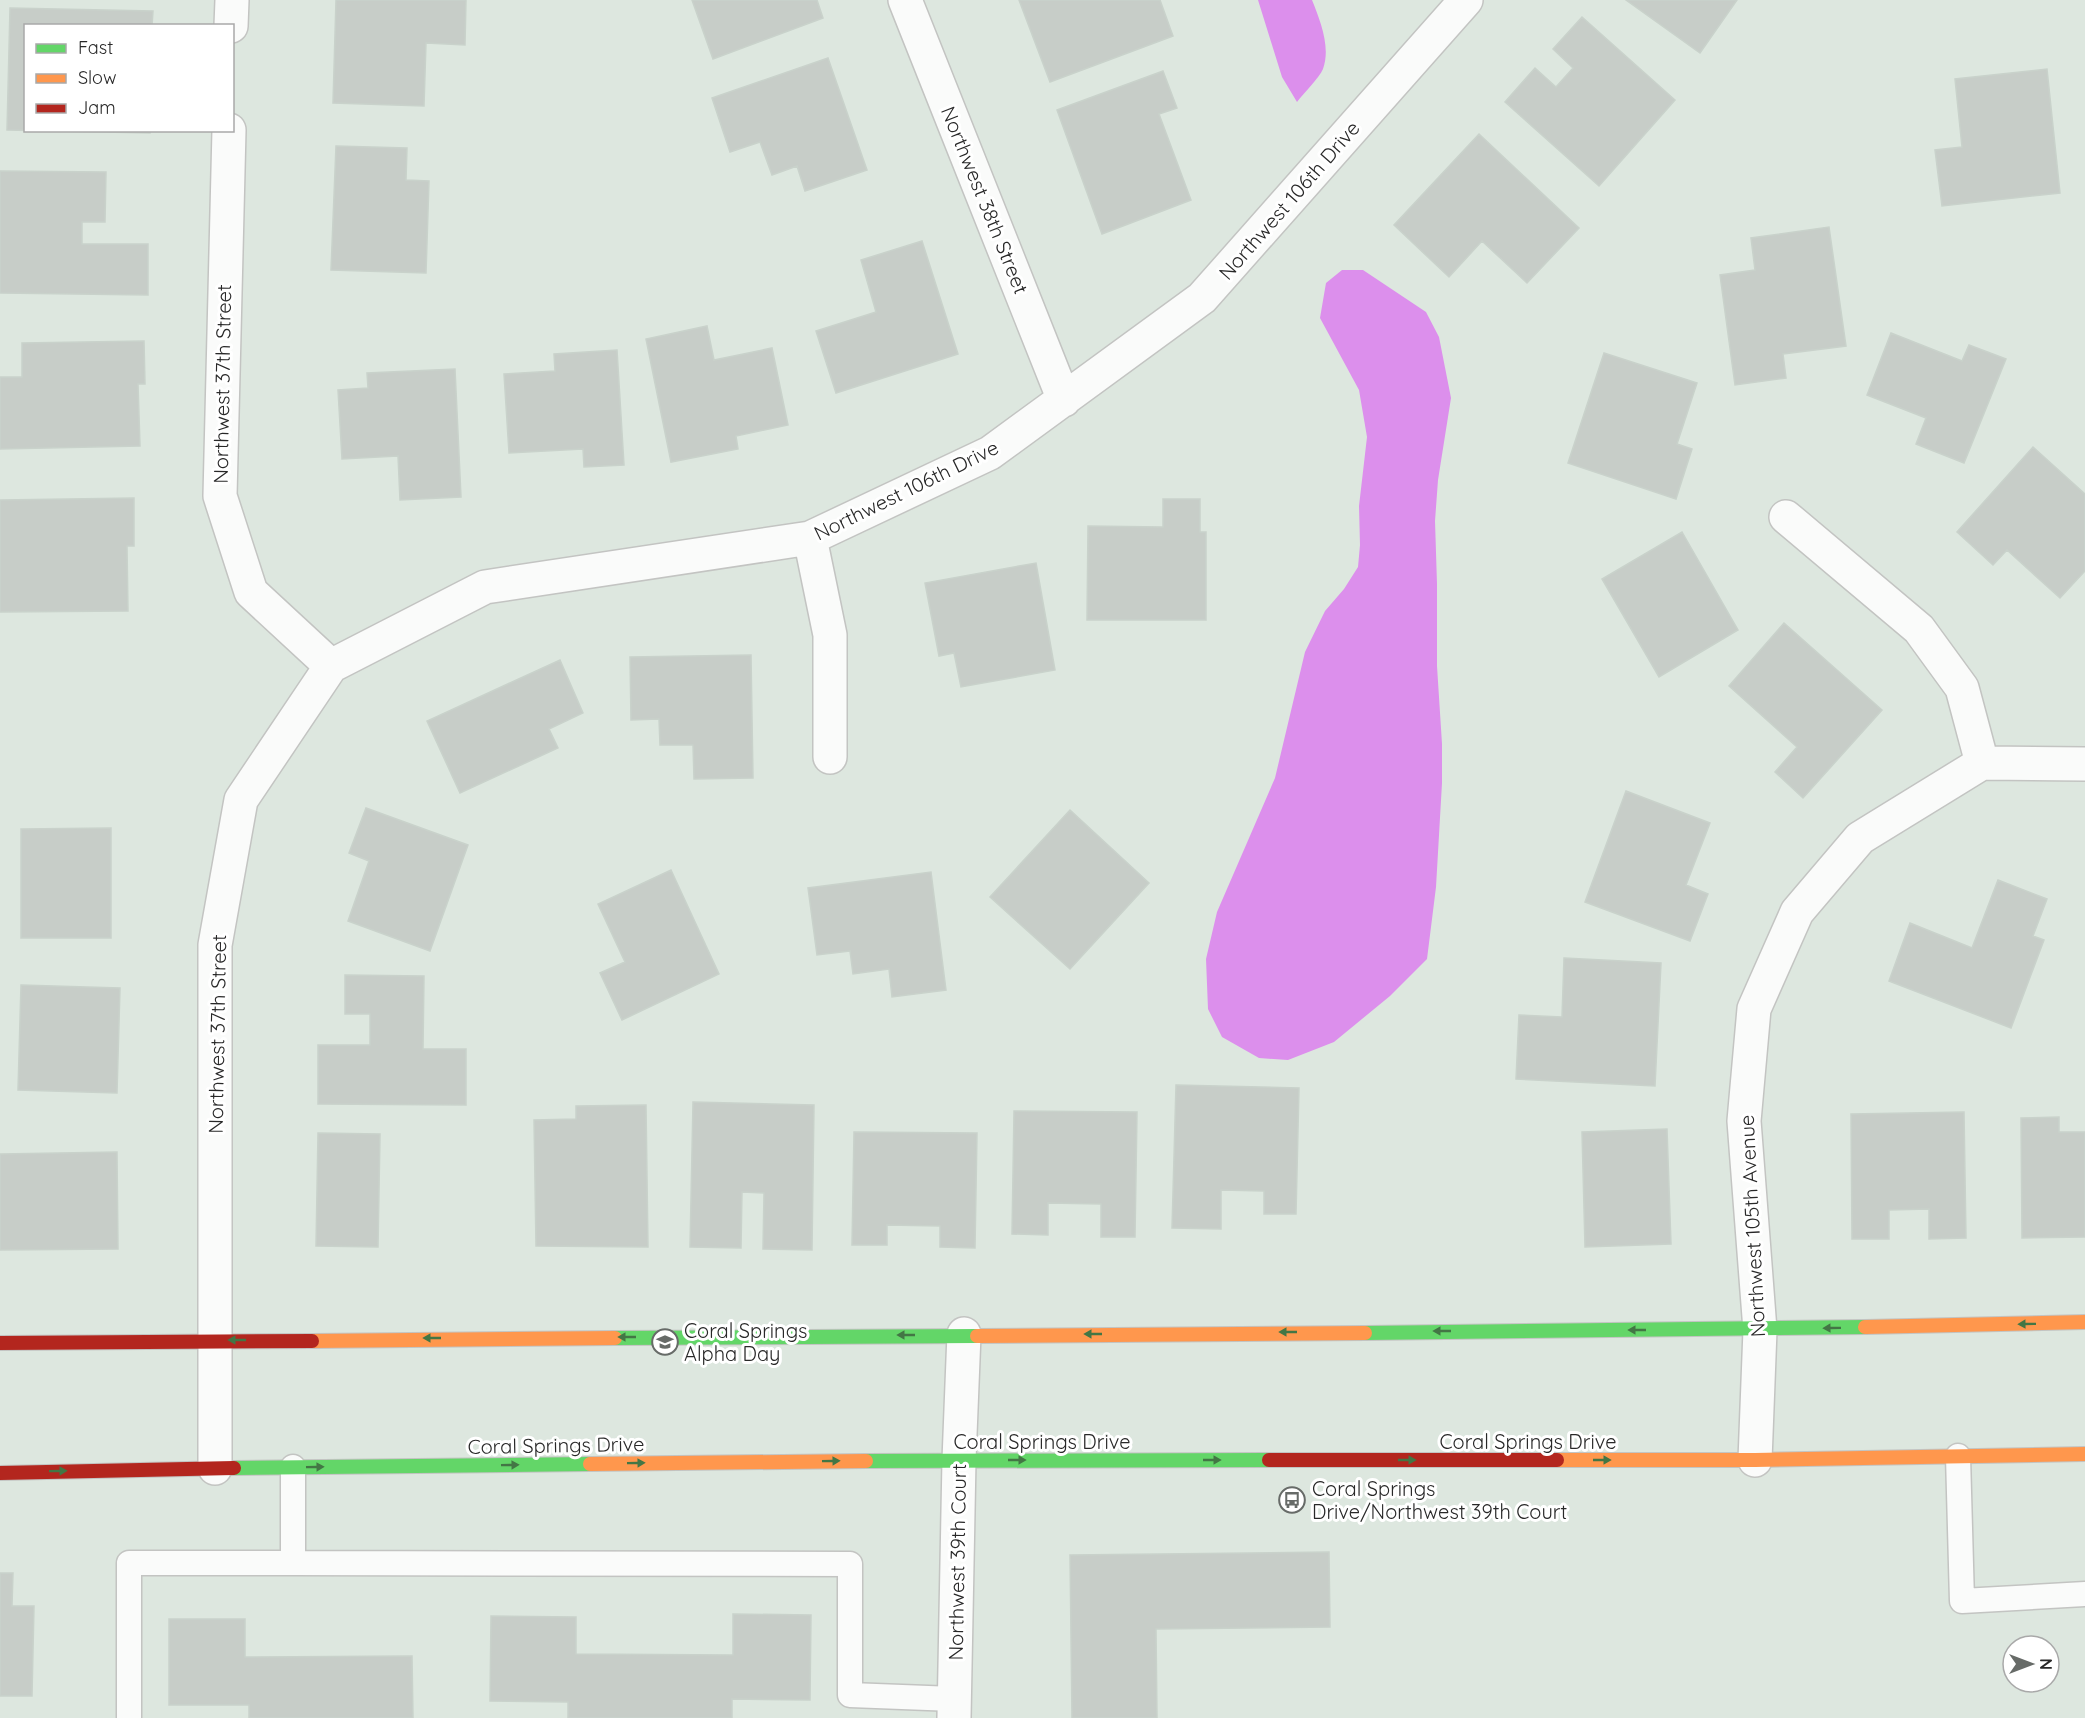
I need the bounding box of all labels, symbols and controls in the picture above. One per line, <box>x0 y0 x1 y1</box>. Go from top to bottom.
legend <box>24 24 234 132</box>
text: Fast <box>78 36 113 59</box>
text: Slow <box>78 66 116 89</box>
text: Jam <box>78 96 116 119</box>
street label: Northwest 38th Street <box>936 103 1034 298</box>
street label: Northwest 106th Drive <box>1213 115 1365 285</box>
street label: Northwest 37th Street <box>208 284 236 484</box>
street label: Northwest 106th Drive <box>810 434 1002 546</box>
street label: Northwest 37th Street <box>203 934 231 1134</box>
street label: Northwest 105th Avenue <box>1734 1114 1770 1338</box>
place label: Coral Springs Alpha Day <box>684 1318 807 1366</box>
one-way arrow <box>2017 1319 2036 1328</box>
one-way arrow <box>1822 1323 1841 1333</box>
one-way arrow <box>1627 1325 1646 1335</box>
one-way arrow <box>1432 1326 1451 1336</box>
school or university icon: Coral Springs Alpha Day <box>650 1327 680 1357</box>
one-way arrow <box>1279 1327 1298 1337</box>
one-way arrow <box>1084 1329 1103 1339</box>
one-way arrow <box>896 1330 915 1340</box>
one-way arrow <box>617 1332 636 1342</box>
one-way arrow <box>422 1334 441 1343</box>
one-way arrow <box>227 1335 246 1345</box>
street label: Coral Springs Drive <box>954 1429 1130 1454</box>
street label: Coral Springs Drive <box>1440 1429 1616 1454</box>
street label: Coral Springs Drive <box>467 1431 645 1459</box>
one-way arrow <box>1008 1455 1027 1465</box>
one-way arrow <box>1203 1455 1222 1465</box>
one-way arrow <box>1398 1455 1417 1465</box>
one-way arrow <box>1593 1455 1612 1465</box>
one-way arrow <box>821 1456 840 1466</box>
one-way arrow <box>626 1458 645 1468</box>
one-way arrow <box>501 1460 520 1469</box>
one-way arrow <box>306 1462 325 1472</box>
street label: Northwest 39th Court <box>943 1463 971 1661</box>
one-way arrow <box>49 1466 68 1476</box>
place label: Coral Springs Drive/Northwest 39th Court <box>1312 1476 1567 1524</box>
bus stop icon: Coral Springs Drive/Northwest 39th Court <box>1277 1485 1307 1515</box>
north arrow <box>2001 1634 2061 1694</box>
text: N <box>2036 1658 2056 1670</box>

